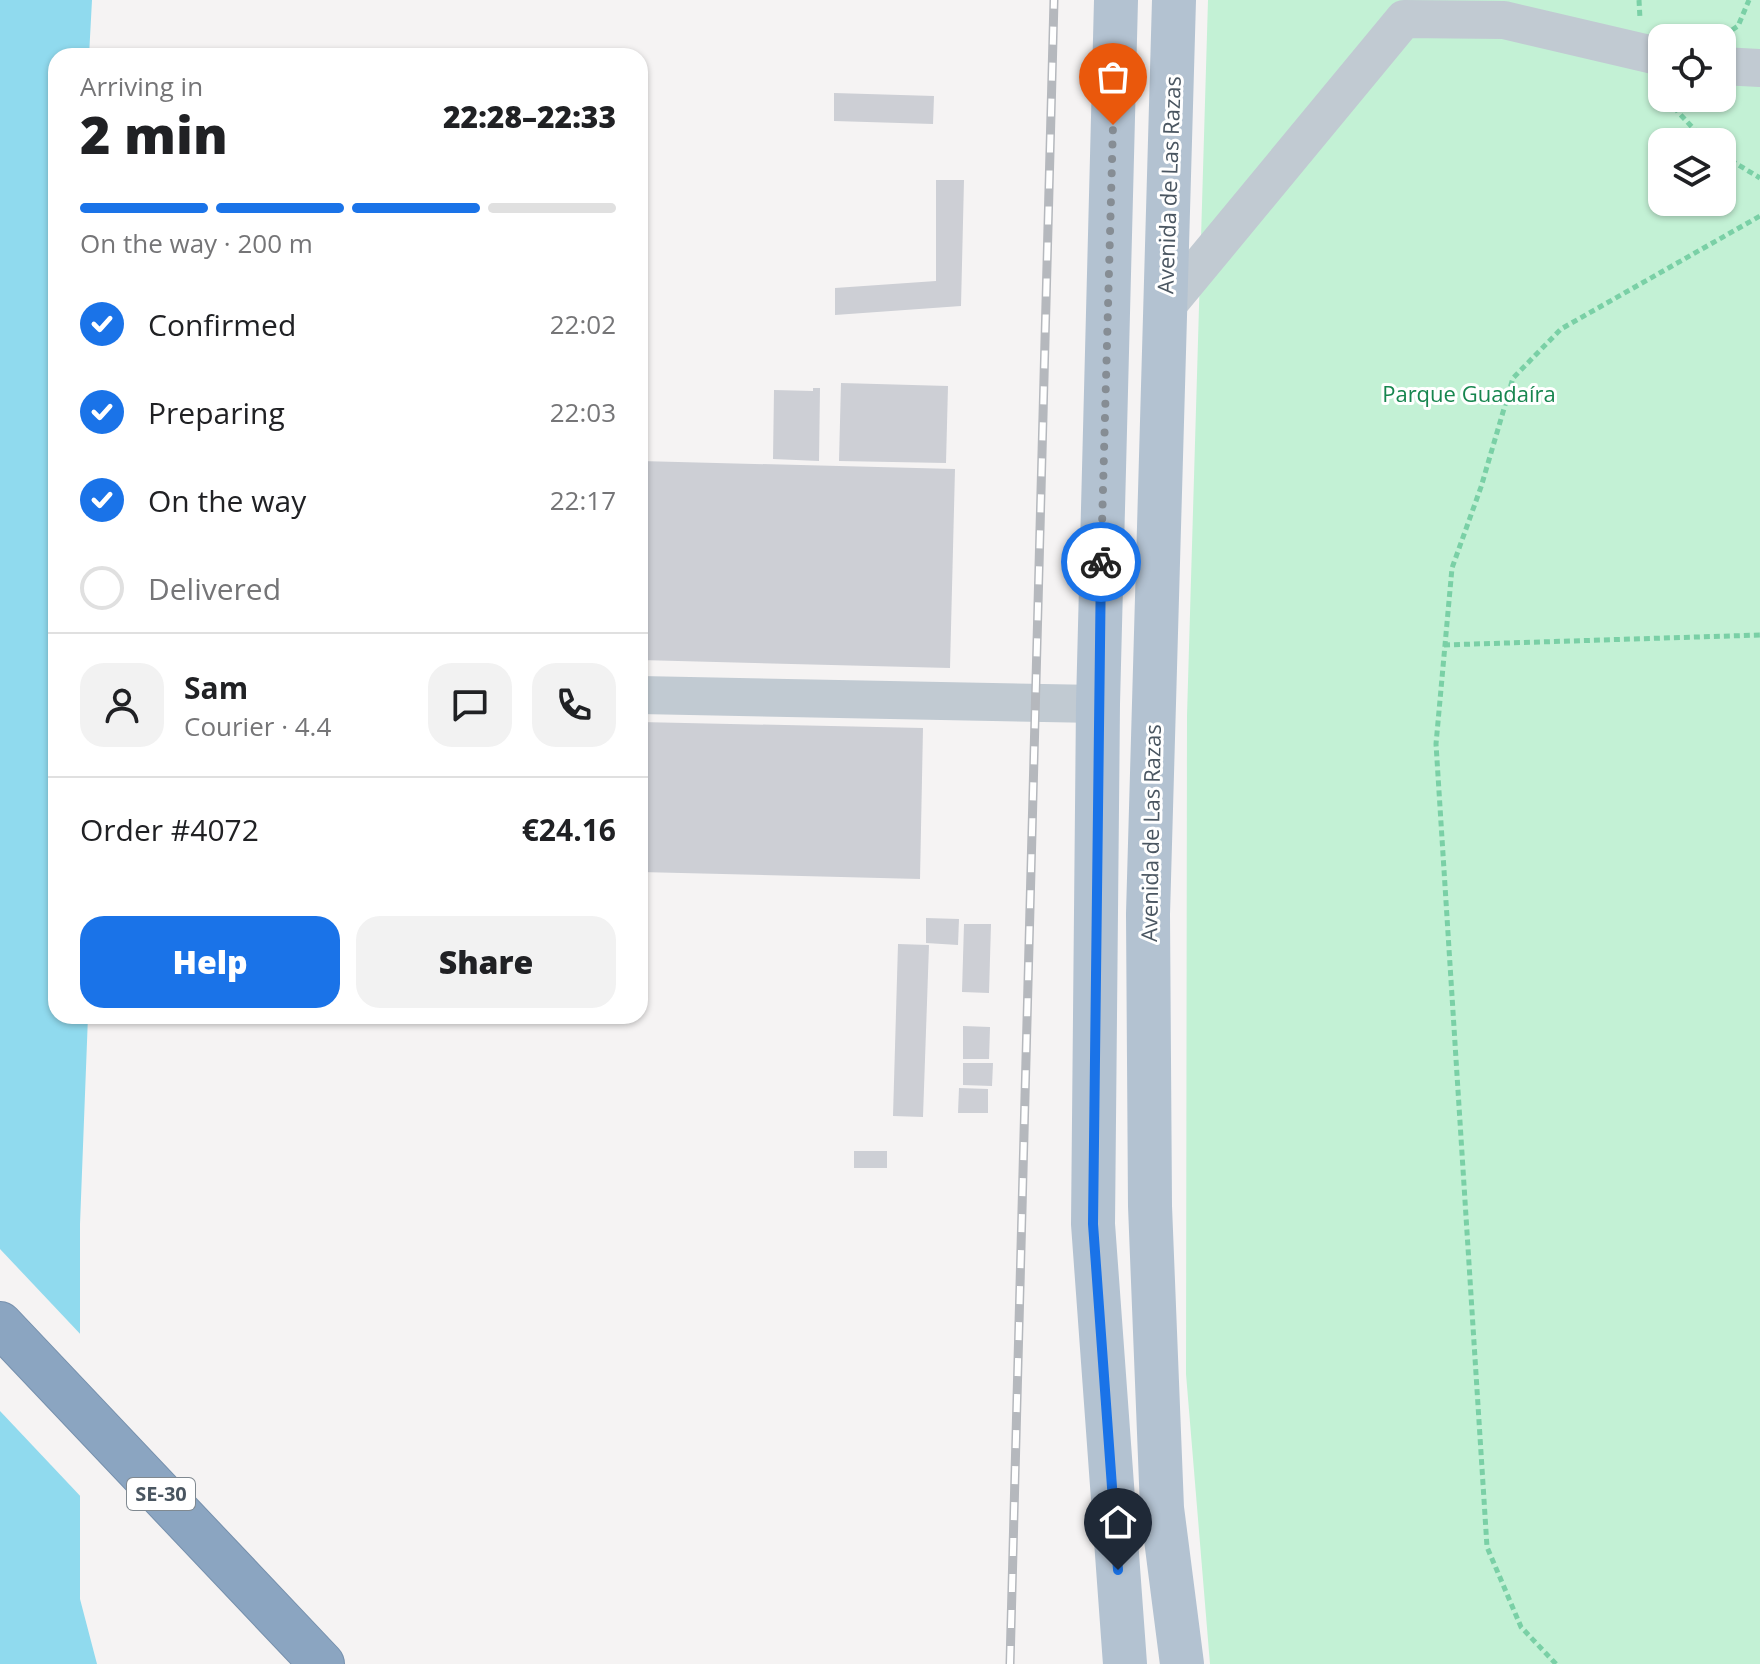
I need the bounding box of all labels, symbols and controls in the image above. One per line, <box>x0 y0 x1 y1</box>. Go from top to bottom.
map controls <box>1648 24 1736 216</box>
button: locate <box>1648 24 1736 112</box>
pin <box>1079 43 1147 125</box>
icon: bag <box>1091 55 1135 99</box>
text: Arriving in <box>80 68 203 104</box>
street label: Avenida de Las Razas <box>1149 76 1187 294</box>
text: 22:28–22:33 <box>443 96 616 137</box>
text: 2 min <box>80 98 228 169</box>
button: layers <box>1648 128 1736 216</box>
text: On the way · 200 m <box>80 225 313 261</box>
icon: check <box>80 302 124 346</box>
text: Confirmed <box>148 304 296 345</box>
text: 22:02 <box>550 306 616 342</box>
park label: Parque Guadaíra <box>1382 378 1556 408</box>
icon: check <box>80 390 124 434</box>
text: Preparing <box>148 392 285 433</box>
text: 22:03 <box>550 394 616 430</box>
icon: check <box>80 478 124 522</box>
text: On the way <box>148 480 306 521</box>
text: 22:17 <box>550 482 616 518</box>
courier <box>1061 522 1141 602</box>
icon: bike <box>1079 540 1123 584</box>
text: Delivered <box>148 568 281 609</box>
button: person <box>80 663 164 747</box>
button: chat <box>428 663 512 747</box>
button: phone <box>532 663 616 747</box>
text: Sam <box>184 667 248 708</box>
text: Courier · 4.4 <box>184 708 331 744</box>
street label: Avenida de Las Razas <box>1133 724 1167 942</box>
text: Order #4072 <box>80 809 259 850</box>
text: €24.16 <box>522 809 616 850</box>
button: Help <box>80 916 340 1008</box>
button: Share <box>356 916 616 1008</box>
road number: SE-30 <box>127 1478 195 1510</box>
pin <box>1084 1488 1152 1570</box>
icon: home <box>1096 1500 1140 1544</box>

